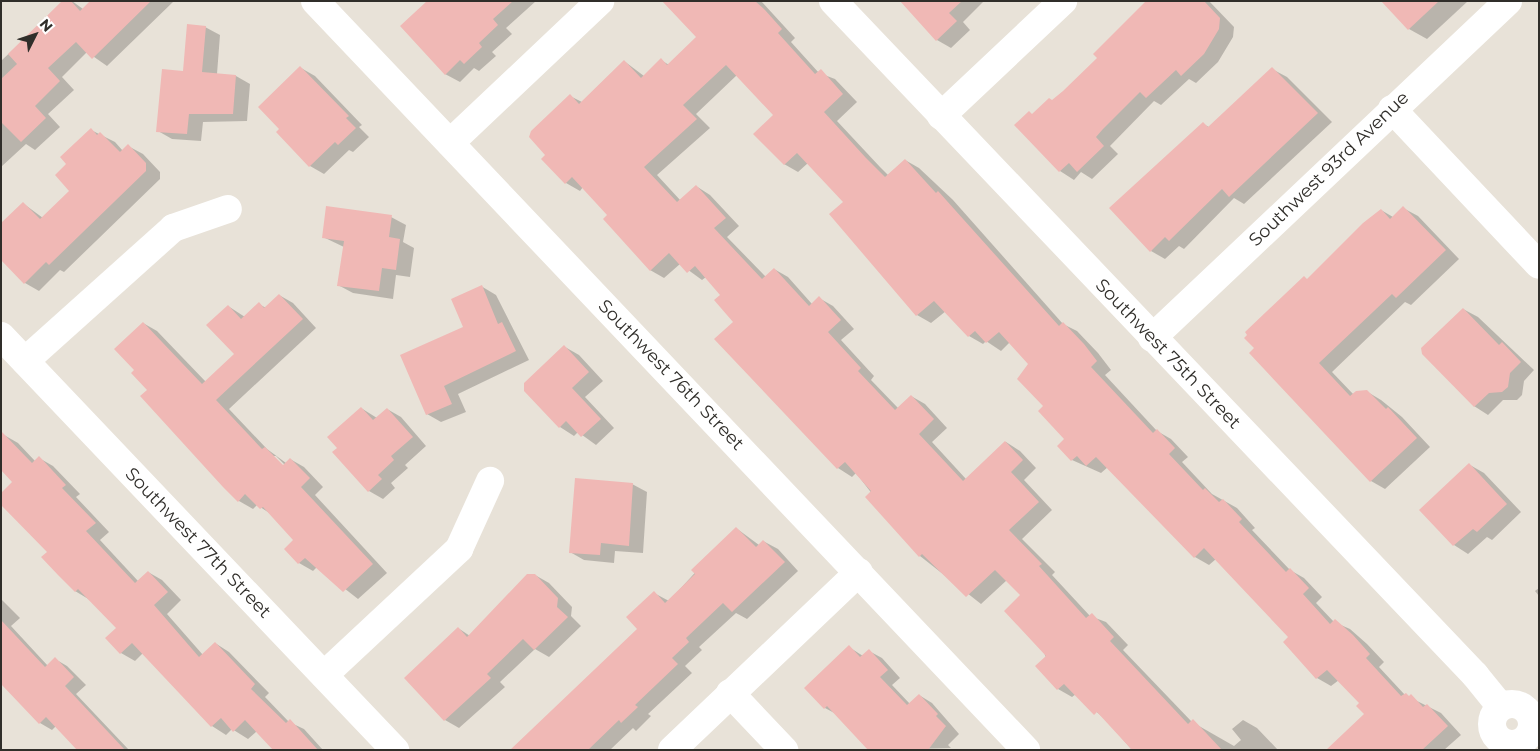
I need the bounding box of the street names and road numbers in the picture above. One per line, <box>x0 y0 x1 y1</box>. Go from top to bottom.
street label: Southwest 93rd Avenue <box>1245 87 1413 251</box>
street label: Southwest 75th Street <box>1091 275 1245 433</box>
street label: Southwest 76th Street <box>593 295 749 455</box>
street label: Southwest 77th Street <box>121 463 275 623</box>

